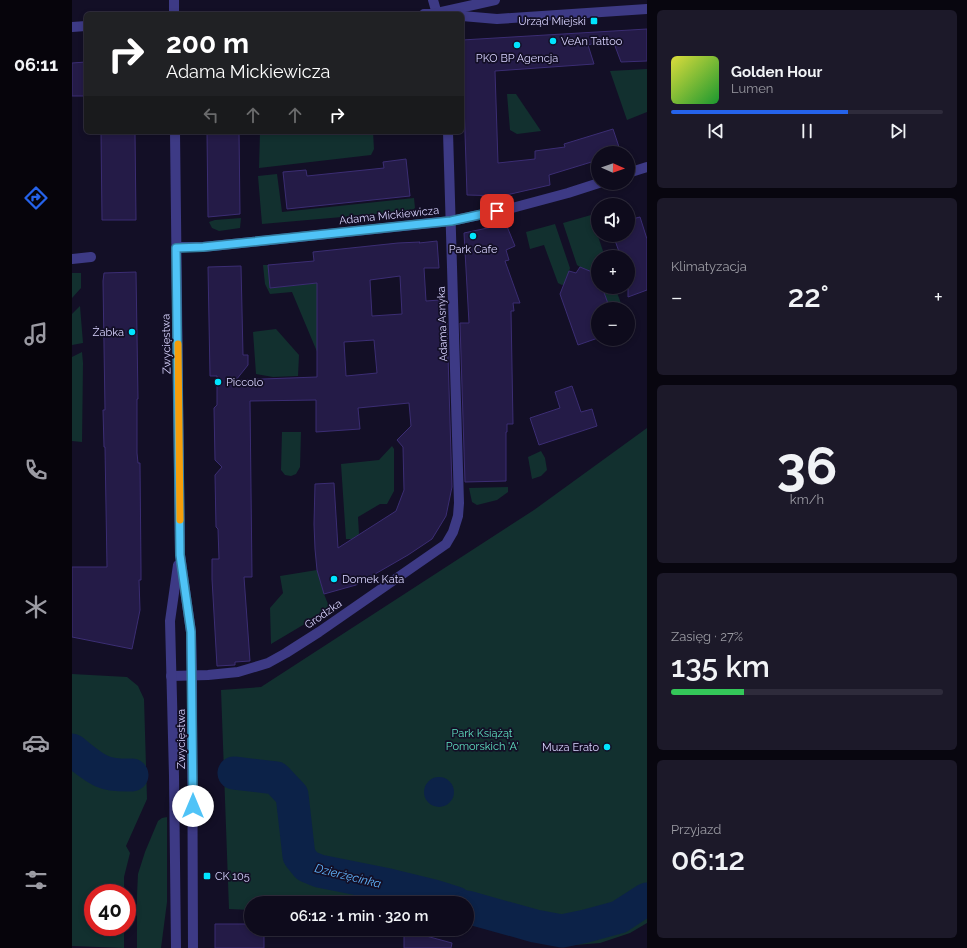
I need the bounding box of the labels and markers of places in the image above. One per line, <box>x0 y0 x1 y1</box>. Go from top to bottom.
place label: Urząd Miejski <box>518 15 586 28</box>
marker: Urząd Miejski <box>589 16 599 26</box>
place label: VeAn Tattoo <box>561 35 623 48</box>
marker: VeAn Tattoo <box>548 36 558 46</box>
marker: PKO BP Agencja <box>512 40 522 50</box>
place label: PKO BP Agencja <box>476 52 558 65</box>
pin <box>480 194 514 228</box>
marker: Park Cafe <box>468 231 478 241</box>
place label: Park Cafe <box>449 243 498 256</box>
place label: Żabka <box>92 326 124 339</box>
marker: Żabka <box>127 327 137 337</box>
place label: Piccolo <box>226 376 264 389</box>
marker: Piccolo <box>213 377 223 387</box>
place label: Domek Kata <box>342 573 404 586</box>
marker: Domek Kata <box>329 574 339 584</box>
place label: Muza Erato <box>542 741 599 754</box>
marker: Muza Erato <box>602 742 612 752</box>
place label: CK 105 <box>215 870 250 883</box>
marker: CK 105 <box>202 871 212 881</box>

